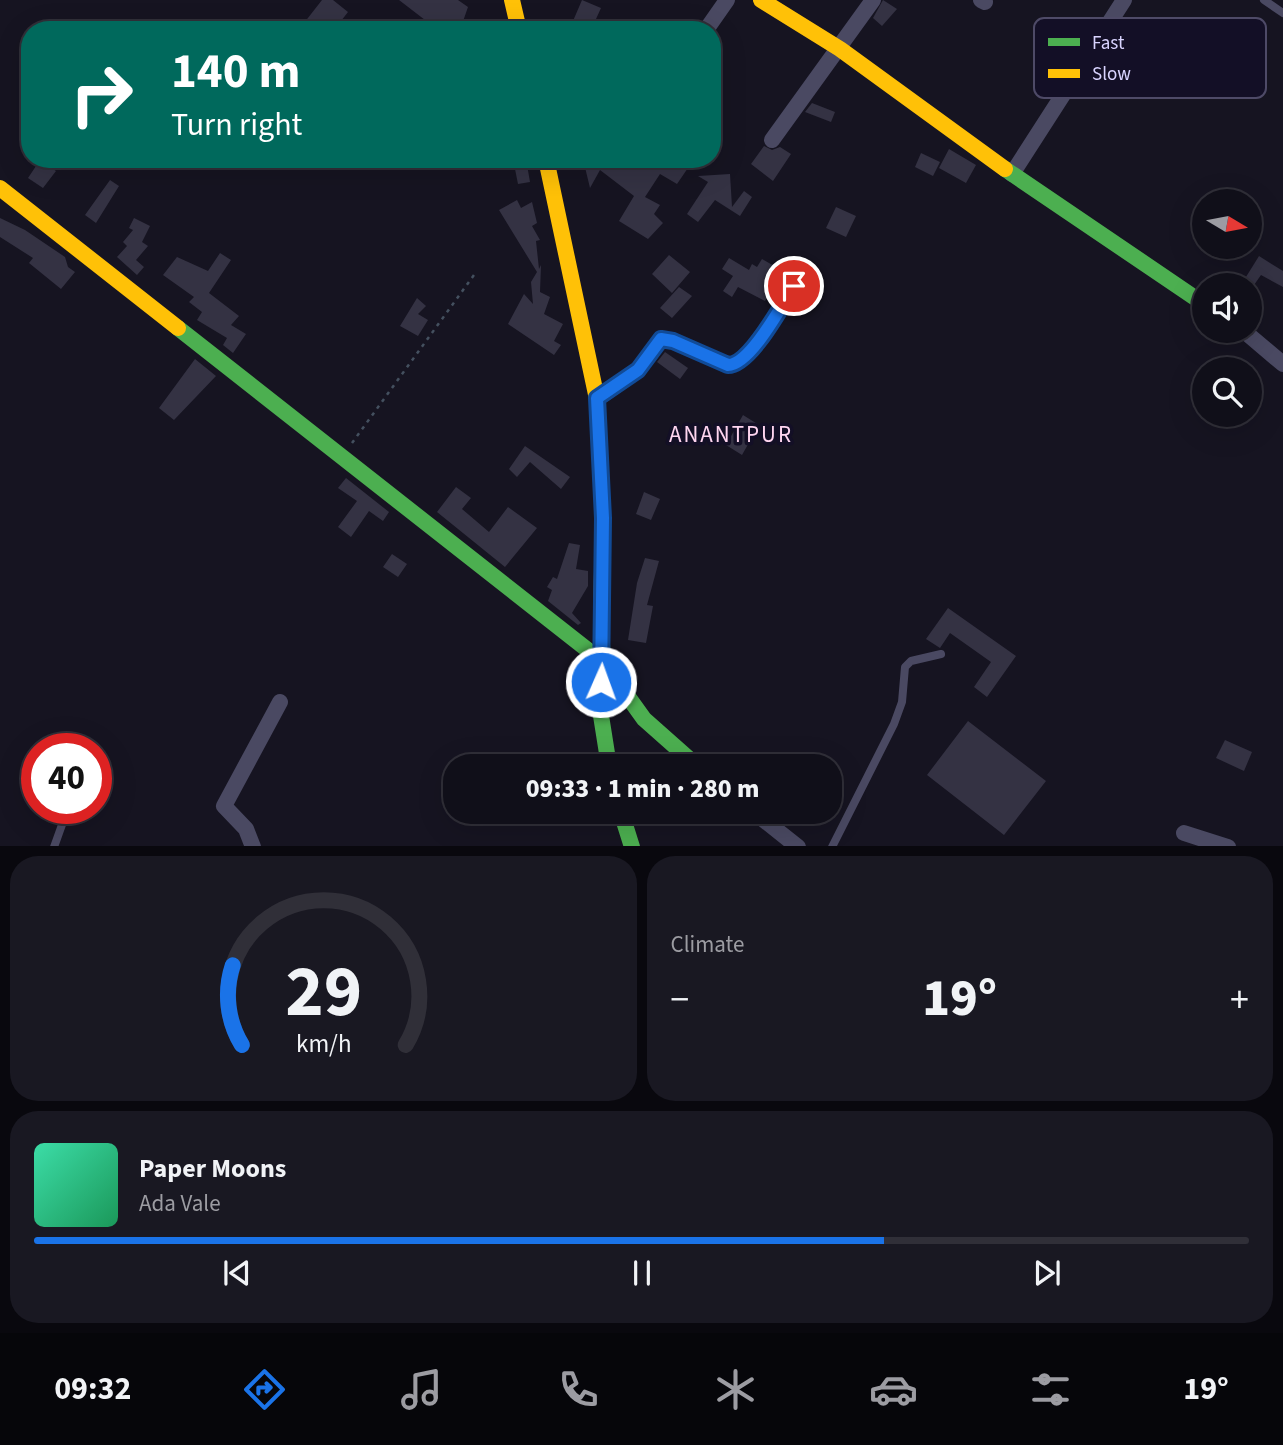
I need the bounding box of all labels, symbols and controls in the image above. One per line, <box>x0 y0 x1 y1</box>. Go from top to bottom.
legend <box>1034 18 1266 98</box>
text: Fast <box>1092 30 1125 57</box>
text: 140 m <box>171 37 300 107</box>
icon: right <box>56 49 147 140</box>
text: Slow <box>1092 61 1131 88</box>
text: Turn right <box>171 102 302 148</box>
north arrow <box>1192 189 1262 259</box>
map controls <box>1192 189 1262 427</box>
pin <box>764 256 824 316</box>
icon: arrive <box>775 267 813 305</box>
button: sound <box>1192 273 1262 343</box>
button: search <box>1192 357 1262 427</box>
district label: ANANTPUR <box>669 418 793 451</box>
position arrow <box>564 645 638 719</box>
speed limit sign: 40 <box>21 733 112 824</box>
text: 09:33 · 1 min · 280 m <box>526 770 759 807</box>
text: Climate <box>671 928 744 961</box>
text: 29 <box>285 940 362 1044</box>
text: 19° <box>922 962 997 1036</box>
text: − <box>671 973 689 1027</box>
text: + <box>1230 973 1249 1027</box>
text: km/h <box>296 1025 351 1061</box>
text: Paper Moons <box>139 1150 286 1187</box>
text: Ada Vale <box>139 1187 221 1220</box>
icon: previous <box>218 1254 256 1292</box>
icon: pause <box>623 1254 661 1292</box>
icon: next <box>1028 1254 1066 1292</box>
icon: directions <box>240 1365 289 1414</box>
icon: music <box>397 1365 446 1414</box>
icon: phone <box>554 1365 603 1414</box>
icon: climate <box>711 1365 760 1414</box>
icon: car <box>869 1365 918 1414</box>
icon: filters <box>1026 1365 1075 1414</box>
text: 09:32 <box>54 1366 131 1412</box>
text: 19° <box>1183 1366 1229 1412</box>

